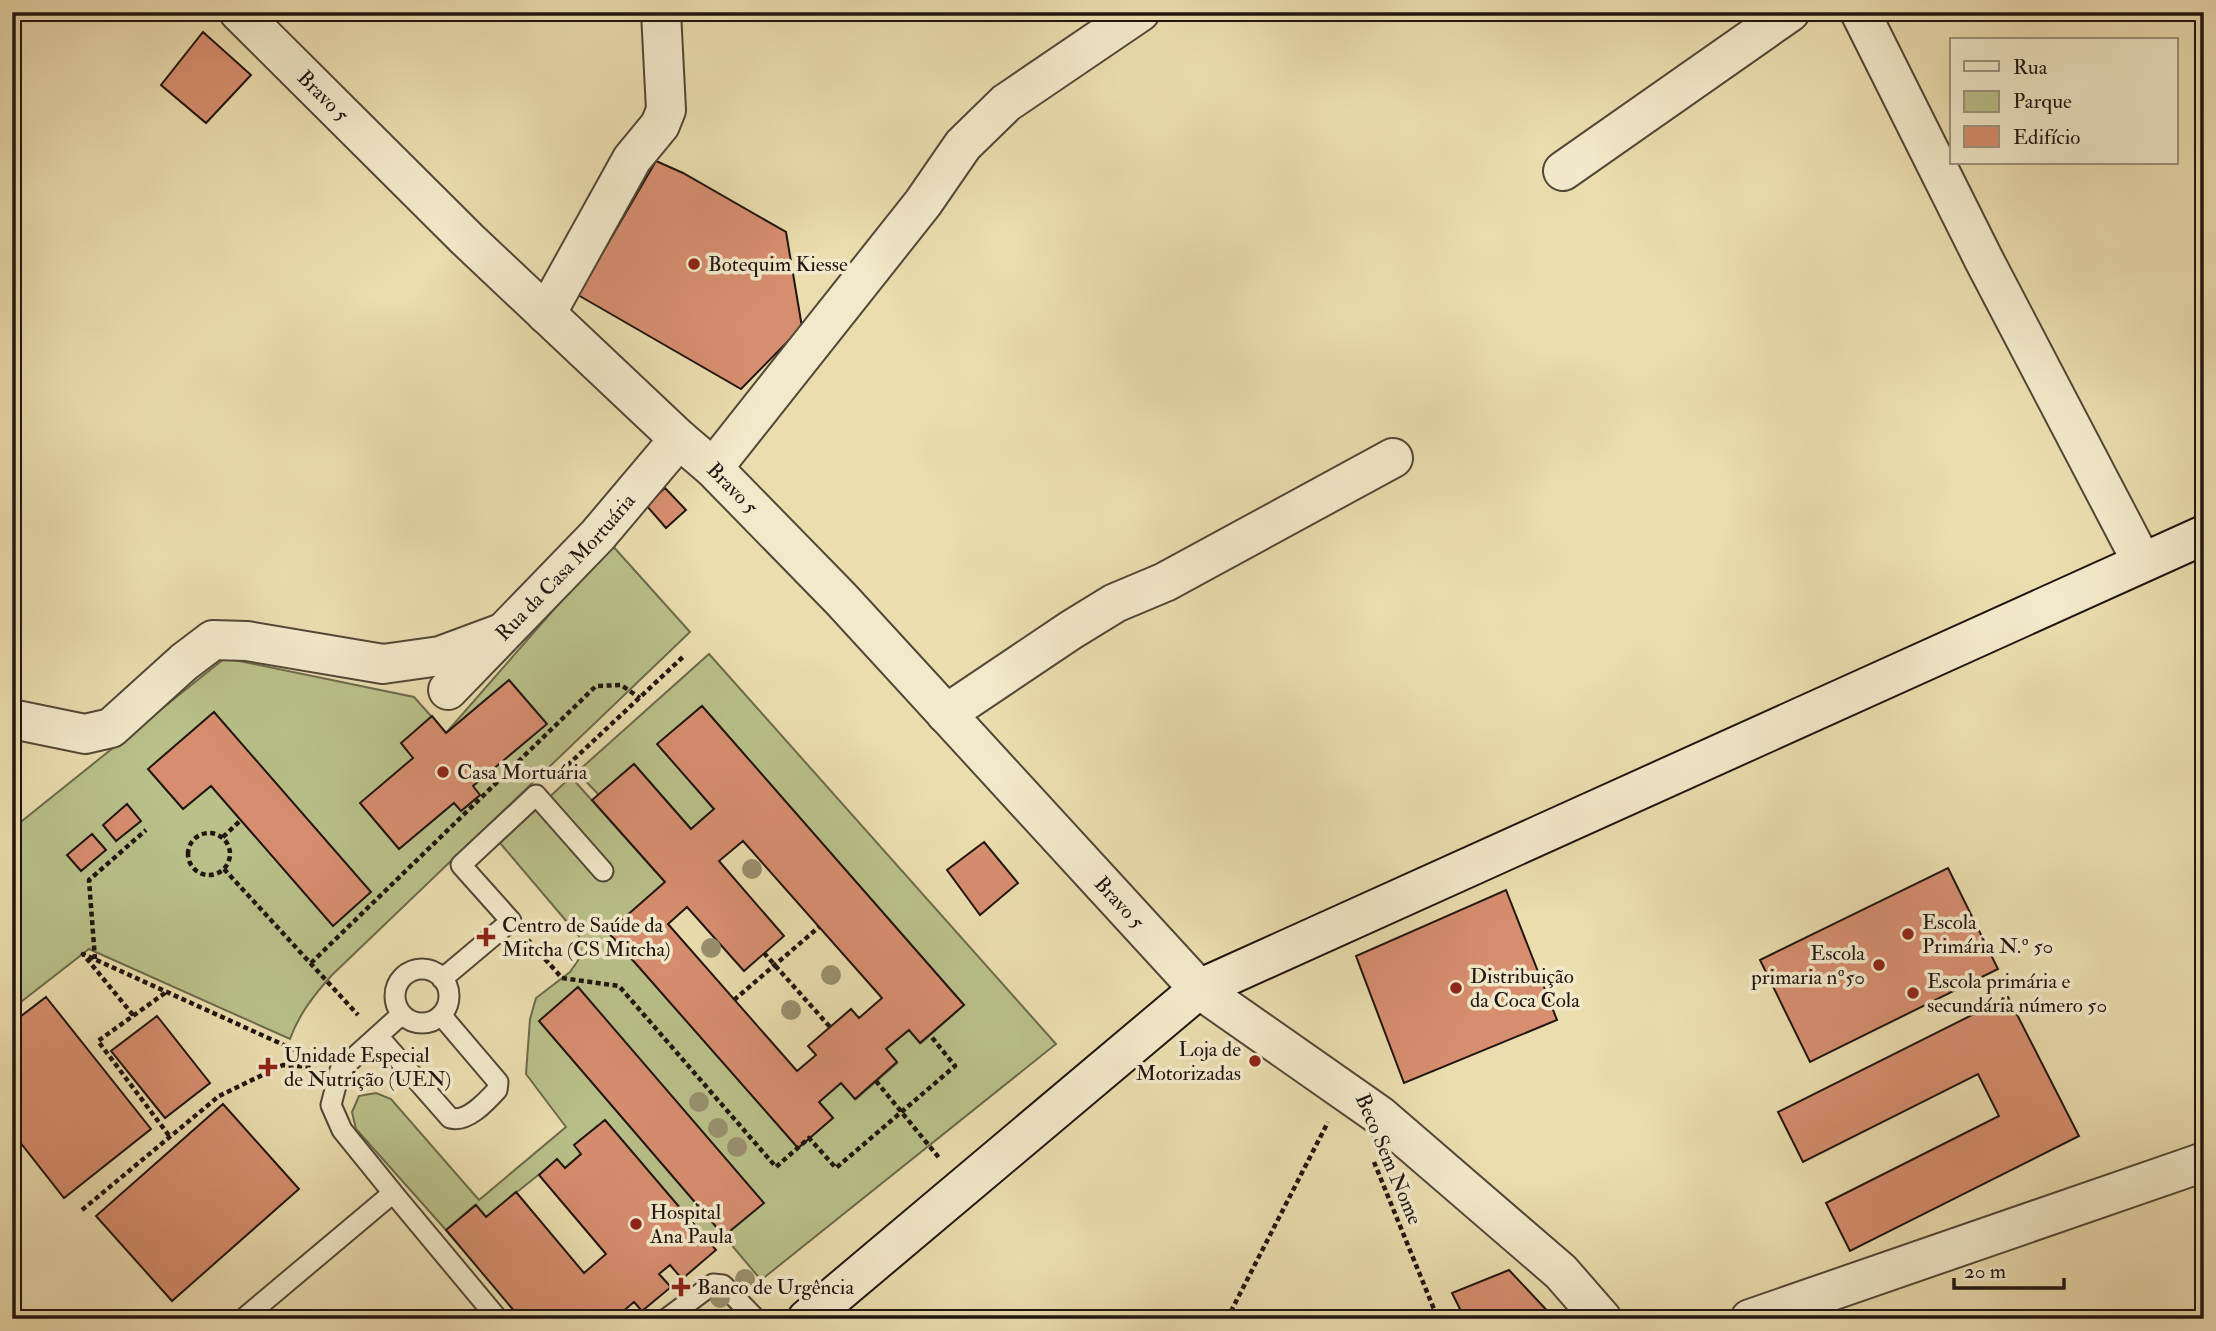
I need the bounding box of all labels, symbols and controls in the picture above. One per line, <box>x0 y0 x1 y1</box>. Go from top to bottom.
legend <box>1950 38 2178 164</box>
text: Rua <box>2013 54 2048 81</box>
street label: Bravo 5 <box>291 65 355 128</box>
text: Parque <box>2013 88 2072 115</box>
text: Edifício <box>2013 124 2080 151</box>
place label: Botequim Kiesse <box>708 251 848 278</box>
marker: Botequim Kiesse <box>686 256 702 272</box>
street label: Bravo 5 <box>701 457 764 521</box>
street label: Rua da Casa Mortuária <box>490 488 642 647</box>
place label: Casa Mortuária <box>457 759 588 786</box>
marker: Casa Mortuária <box>435 764 451 780</box>
street label: Bravo 5 <box>1088 871 1151 936</box>
place label: Escola Primária N.º 50 <box>1922 909 2053 960</box>
place label: Centro de Saúde da Mitcha (CS Mitcha) <box>502 912 671 963</box>
marker: Escola Primária N.º 50 <box>1900 926 1916 942</box>
marker: Centro de Saúde da Mitcha (CS Mitcha) <box>476 927 496 947</box>
place label: Escola primaria nº50 <box>1750 940 1865 991</box>
marker: Escola primaria nº50 <box>1871 957 1887 973</box>
place label: Distribuição da Coca Cola <box>1470 963 1580 1014</box>
place label: Escola primária e secundária número 50 <box>1927 968 2107 1019</box>
marker: Distribuição da Coca Cola <box>1448 980 1464 996</box>
marker: Escola primária e secundária número 50 <box>1905 985 1921 1001</box>
place label: Loja de Motorizadas <box>1136 1036 1241 1087</box>
place label: Unidade Especial de Nutrição (UEN) <box>284 1042 451 1093</box>
marker: Loja de Motorizadas <box>1247 1053 1263 1069</box>
marker: Unidade Especial de Nutrição (UEN) <box>258 1057 278 1077</box>
street label: Beco Sem Nome <box>1349 1089 1428 1229</box>
place label: Hospital Ana Paula <box>649 1199 733 1250</box>
marker: Hospital Ana Paula <box>628 1216 644 1232</box>
scale bar <box>1954 1247 2064 1291</box>
text: 20 m <box>1964 1258 2006 1285</box>
place label: Banco de Urgência <box>697 1274 854 1301</box>
marker: Banco de Urgência <box>671 1277 691 1297</box>

